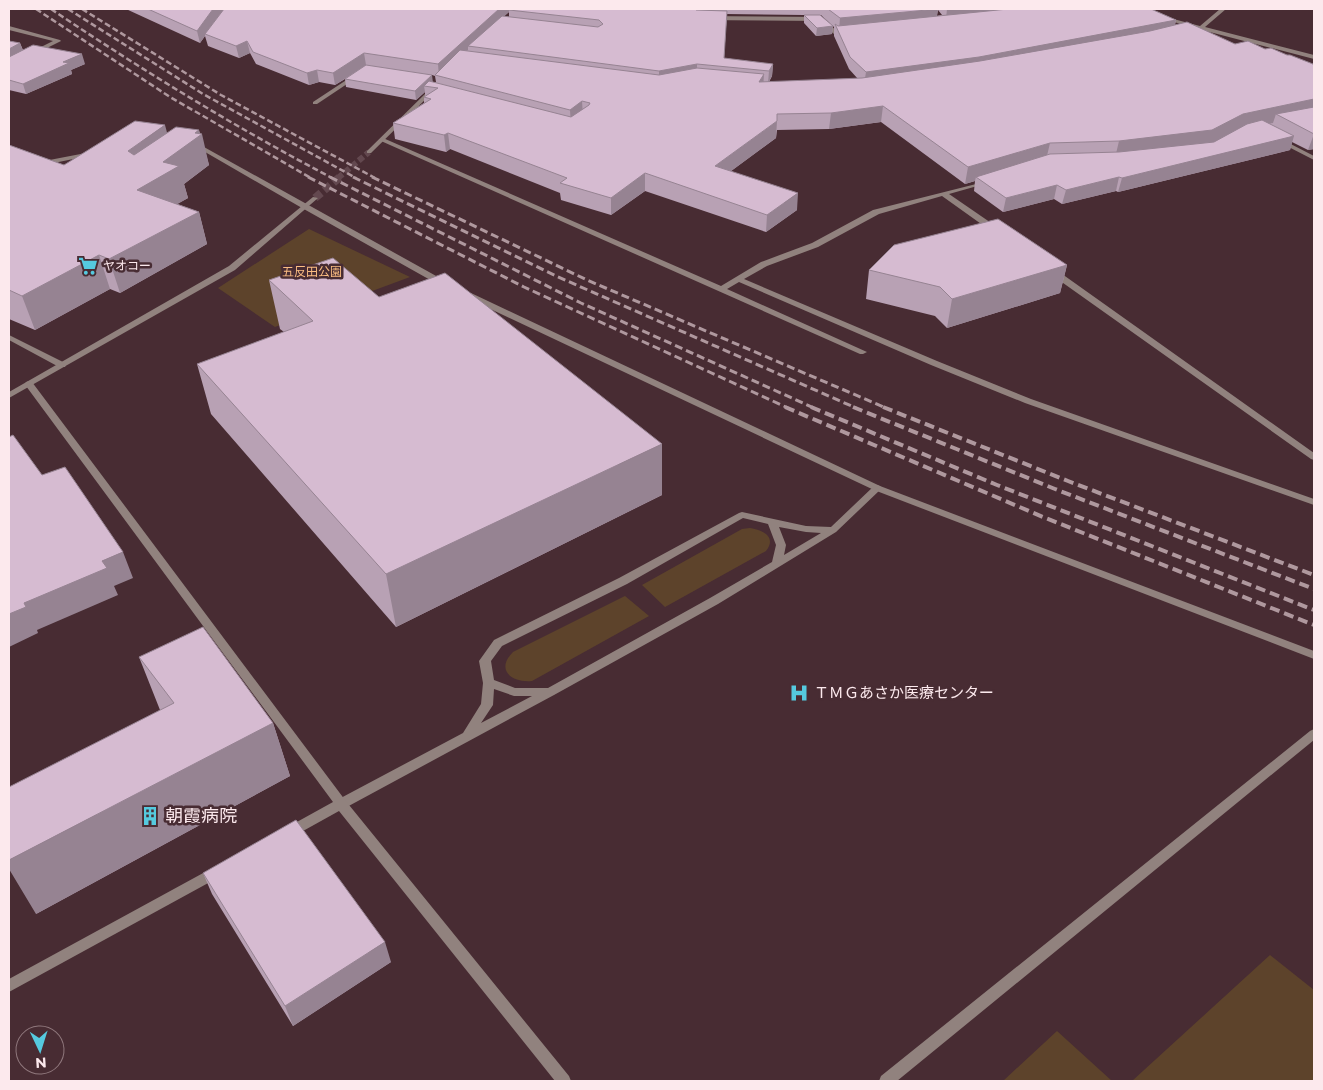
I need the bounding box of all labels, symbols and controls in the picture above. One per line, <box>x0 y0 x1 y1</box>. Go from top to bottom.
supermarket icon: ヤオコー <box>77 255 99 277</box>
place label: ヤオコー <box>103 258 151 273</box>
park label: 五反田公園 <box>282 264 342 279</box>
hospital icon: ＴＭＧあさか医療センター <box>788 682 810 704</box>
place label: ＴＭＧあさか医療センター <box>814 683 994 702</box>
building icon: 朝霞病院 <box>139 805 161 827</box>
place label: 朝霞病院 <box>165 805 237 827</box>
north arrow <box>15 1025 65 1075</box>
text: N <box>35 1054 47 1072</box>

